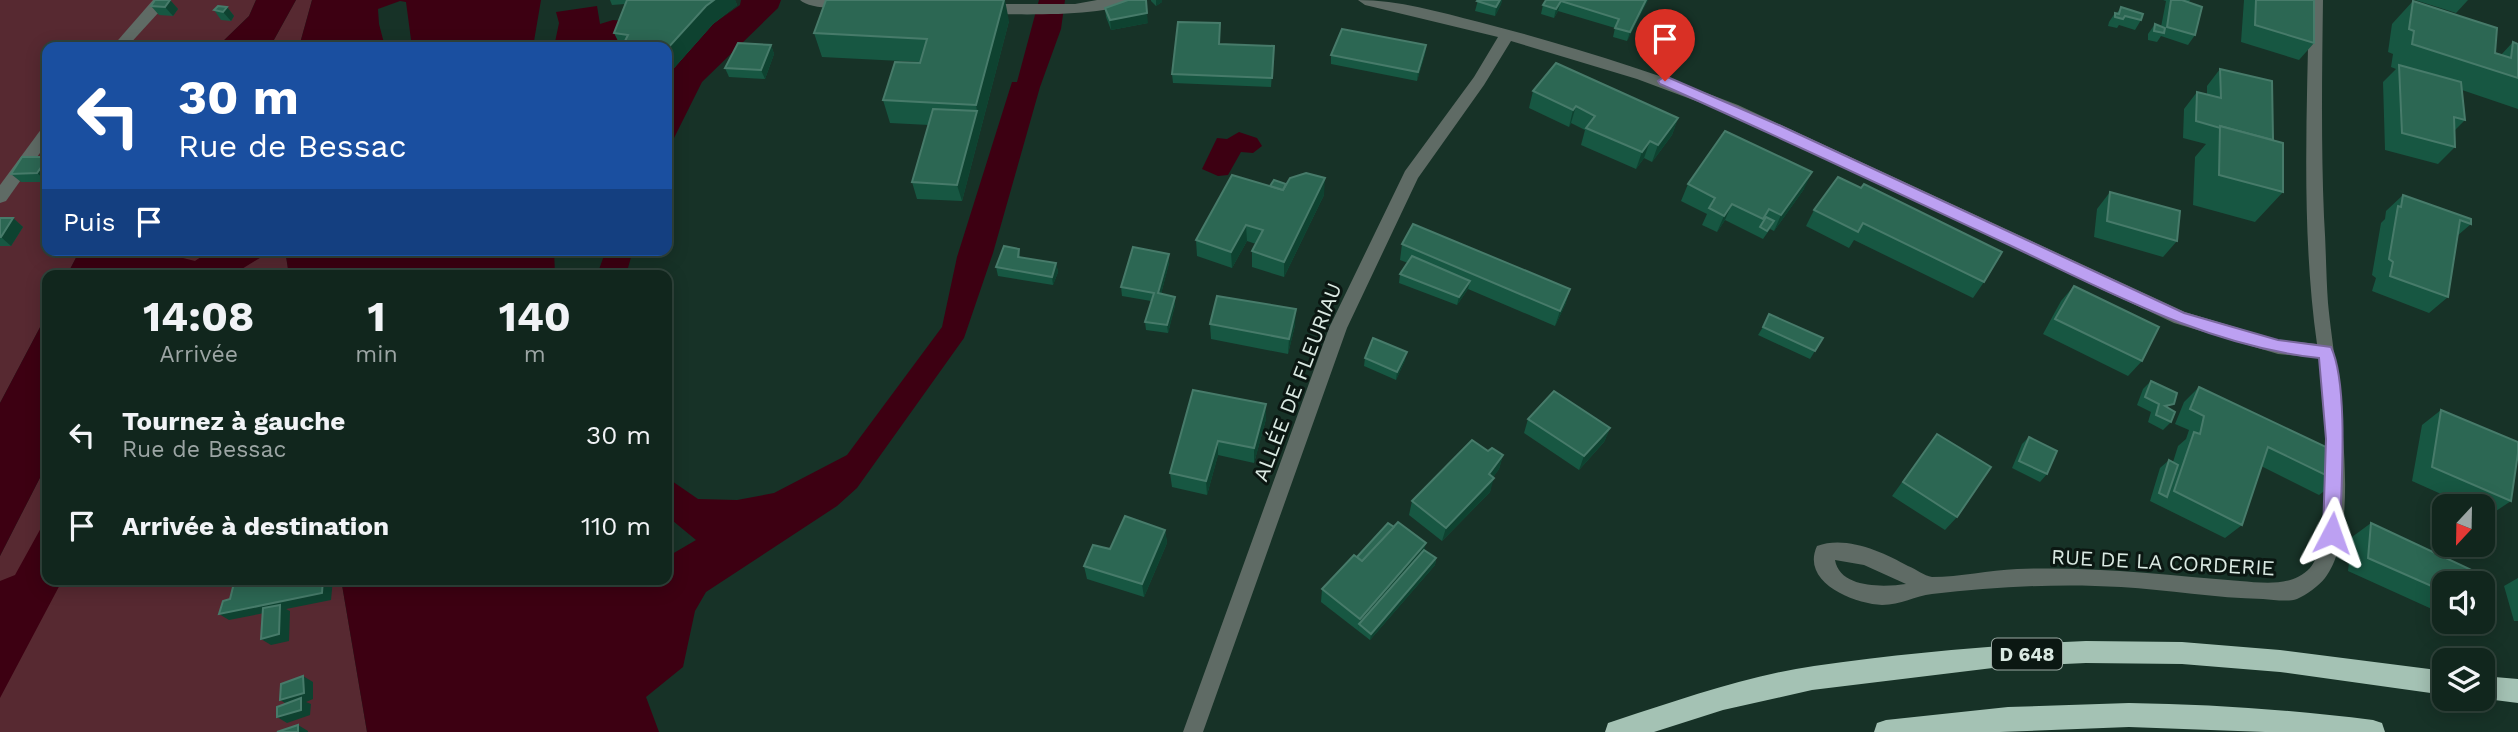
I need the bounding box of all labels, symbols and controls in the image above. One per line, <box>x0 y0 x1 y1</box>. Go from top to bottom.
pin <box>1635 9 1695 81</box>
icon: arrive <box>1646 20 1684 58</box>
text: 30 m <box>178 68 299 126</box>
icon: left <box>63 70 154 161</box>
text: Rue de Bessac <box>178 127 407 165</box>
icon: arrive <box>130 203 168 241</box>
text: Puis <box>63 207 116 237</box>
street label: ALLÉE DE FLEURIAU <box>1248 279 1346 485</box>
text: 14:08 <box>143 292 254 341</box>
text: 1 <box>367 292 386 341</box>
text: 140 <box>499 292 571 341</box>
text: Arrivée <box>159 341 238 368</box>
text: min <box>355 341 398 368</box>
text: m <box>524 341 546 368</box>
text: Tournez à gauche <box>122 406 345 436</box>
icon: left <box>63 416 101 454</box>
text: 30 m <box>586 420 651 450</box>
text: Rue de Bessac <box>122 436 286 463</box>
north arrow <box>2432 494 2496 556</box>
map controls <box>2432 494 2495 711</box>
position arrow <box>2295 496 2369 570</box>
icon: arrive <box>63 507 101 545</box>
text: Arrivée à destination <box>122 511 389 541</box>
text: 110 m <box>581 511 651 541</box>
street label: RUE DE LA CORDERIE <box>2050 544 2276 580</box>
button: sound <box>2432 571 2495 634</box>
road number: D 648 <box>1992 638 2062 670</box>
button: layers <box>2432 648 2495 711</box>

